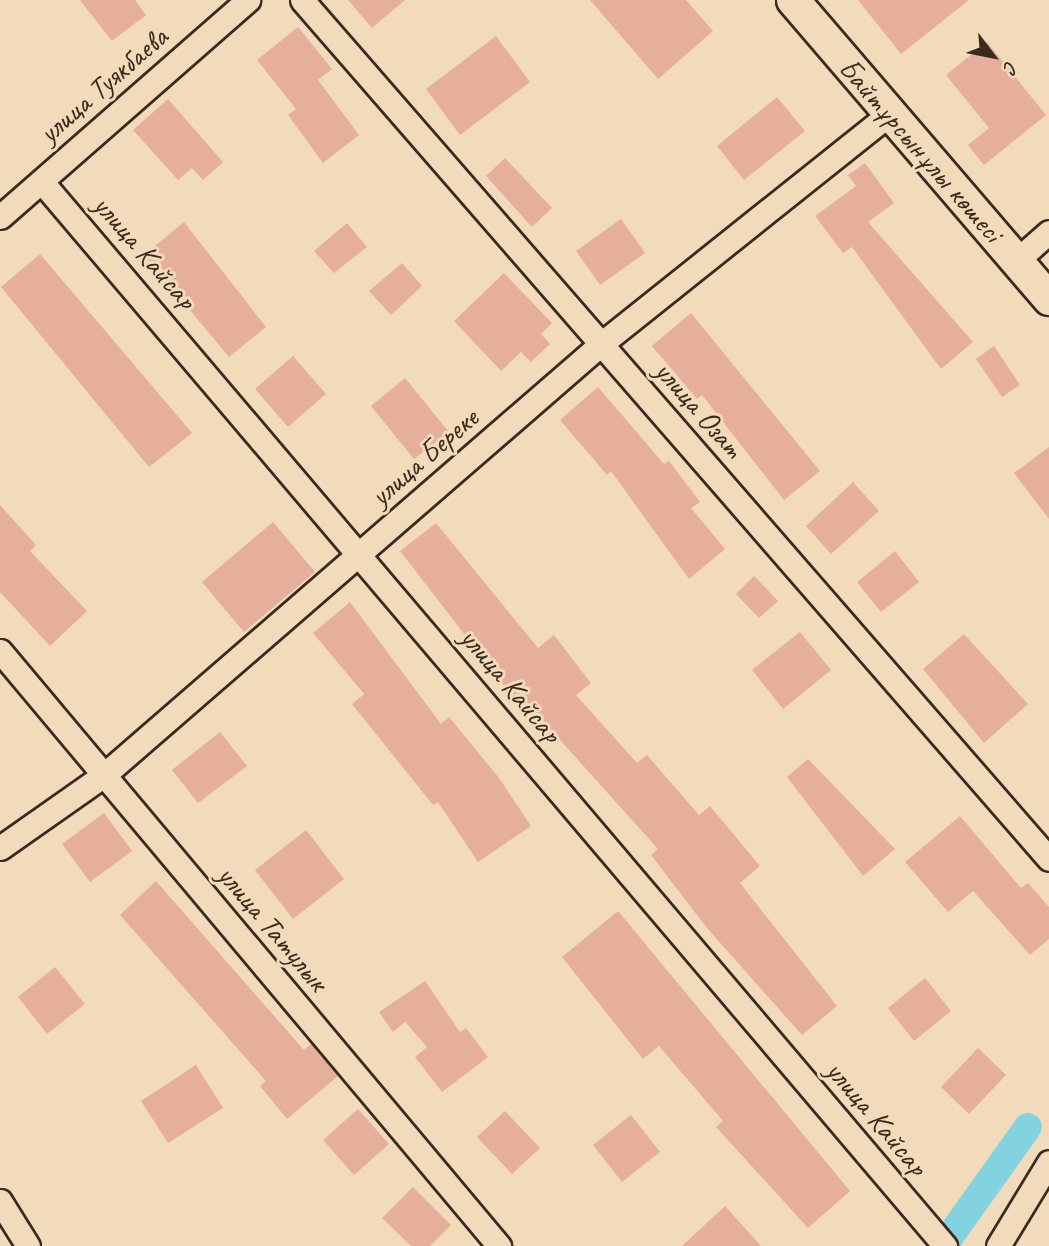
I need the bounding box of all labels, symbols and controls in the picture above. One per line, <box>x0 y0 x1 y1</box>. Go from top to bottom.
street label: улица Туякбаева <box>31 19 175 151</box>
north arrow <box>958 21 1028 91</box>
street label: Байтұрсынұлы көшесі <box>831 51 1011 249</box>
text: С <box>998 57 1023 77</box>
street label: улица Кайсар <box>86 188 204 316</box>
street label: улица Озат <box>646 352 752 466</box>
street label: улица Береке <box>362 400 486 514</box>
street label: улица Кайсар <box>452 620 570 750</box>
street label: улица Татулык <box>211 859 335 997</box>
street label: улица Кайсар <box>818 1053 936 1183</box>

